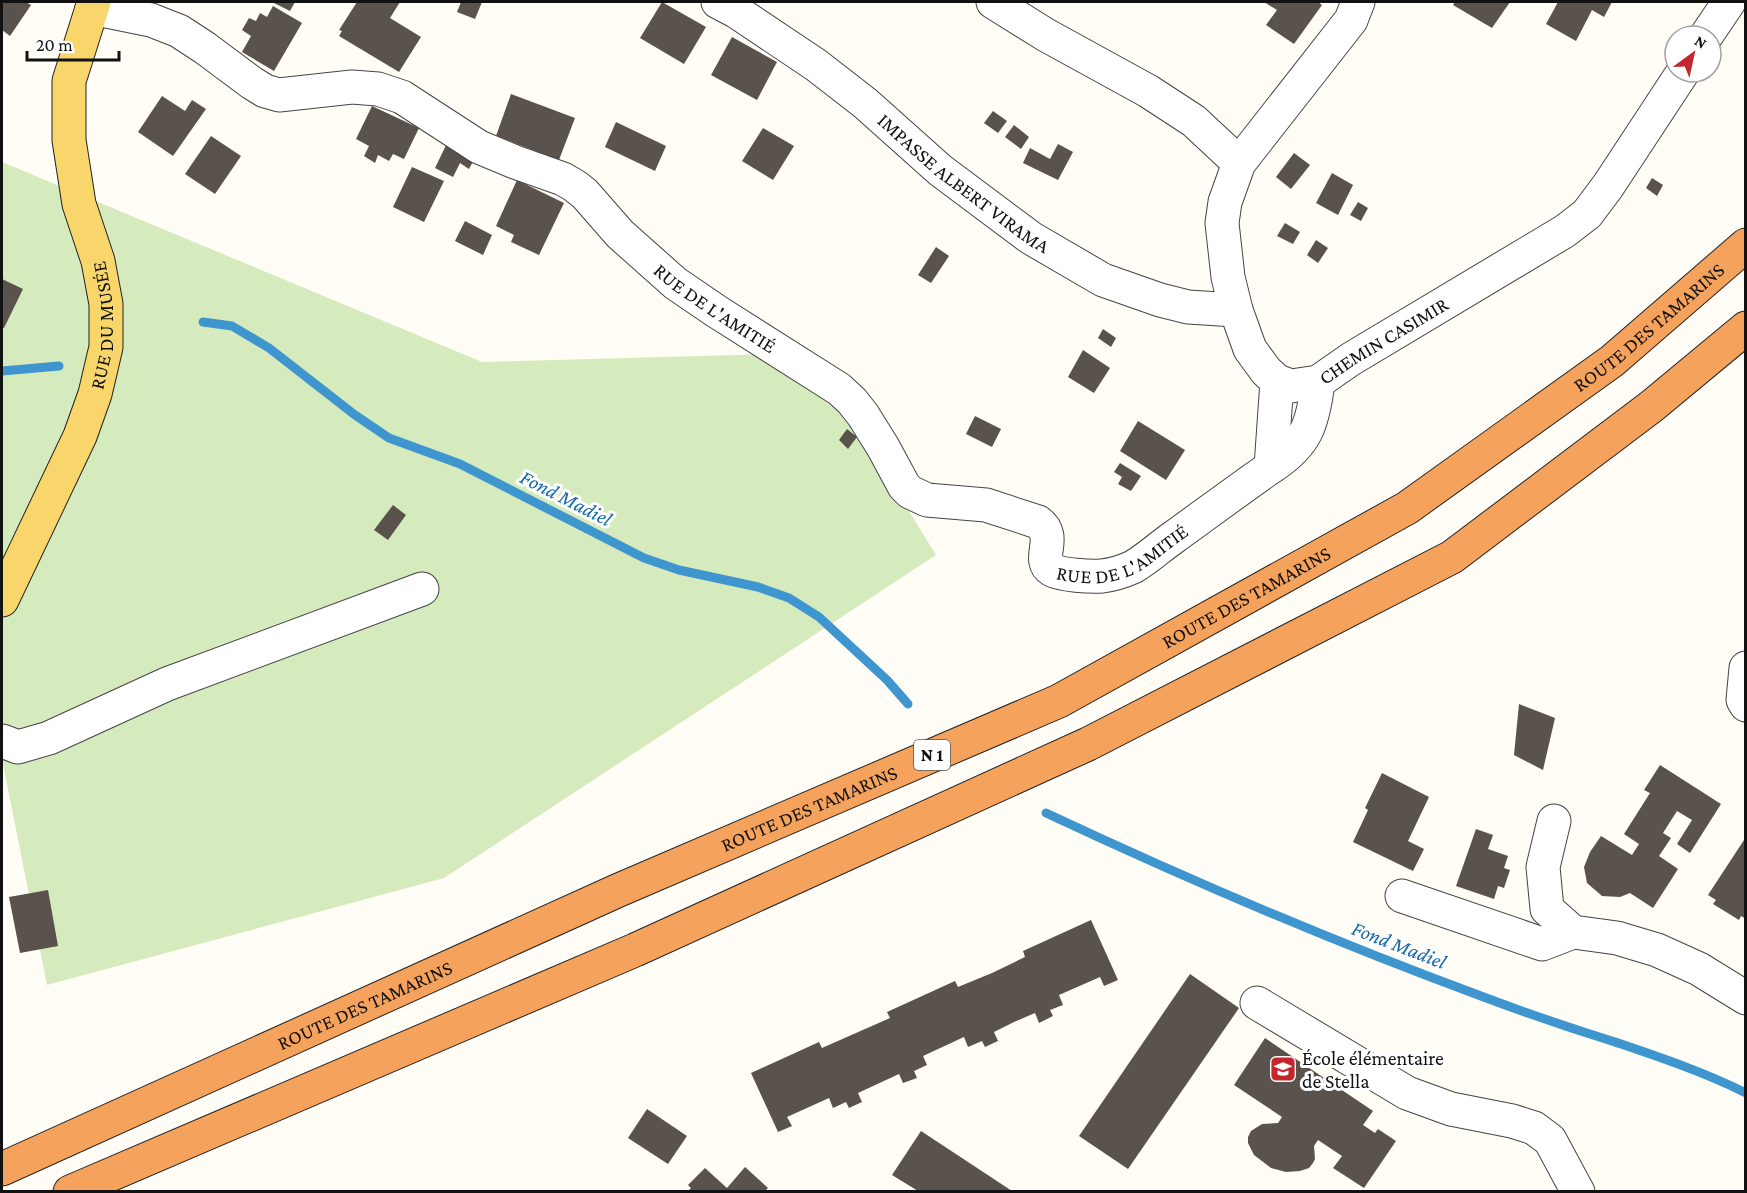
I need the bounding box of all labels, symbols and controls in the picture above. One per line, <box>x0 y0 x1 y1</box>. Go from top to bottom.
scale bar <box>27 24 118 62</box>
north arrow <box>1663 24 1723 84</box>
text: N <box>1692 32 1710 52</box>
text: 20 m <box>36 35 73 55</box>
street label: IMPASSE ALBERT VIRAMA <box>873 109 1054 258</box>
street label: ROUTE DES TAMARINS <box>1569 258 1728 396</box>
street label: RUE DE L'AMITIÉ <box>650 259 780 357</box>
street label: RUE DU MUSÉE <box>85 260 117 391</box>
street label: CHEMIN CASIMIR <box>1315 292 1453 389</box>
water label: Fond Madiel <box>516 465 616 532</box>
street label: RUE DE L'AMITIÉ <box>1055 520 1192 588</box>
street label: ROUTE DES TAMARINS <box>1158 542 1334 653</box>
road number: N 1 <box>914 740 950 770</box>
street label: ROUTE DES TAMARINS <box>718 761 900 856</box>
water label: Fond Madiel <box>1348 916 1450 974</box>
street label: ROUTE DES TAMARINS <box>274 956 455 1054</box>
place label: École élémentaire de Stella <box>1302 1047 1444 1092</box>
school or university icon: École élémentaire de Stella <box>1268 1054 1298 1084</box>

